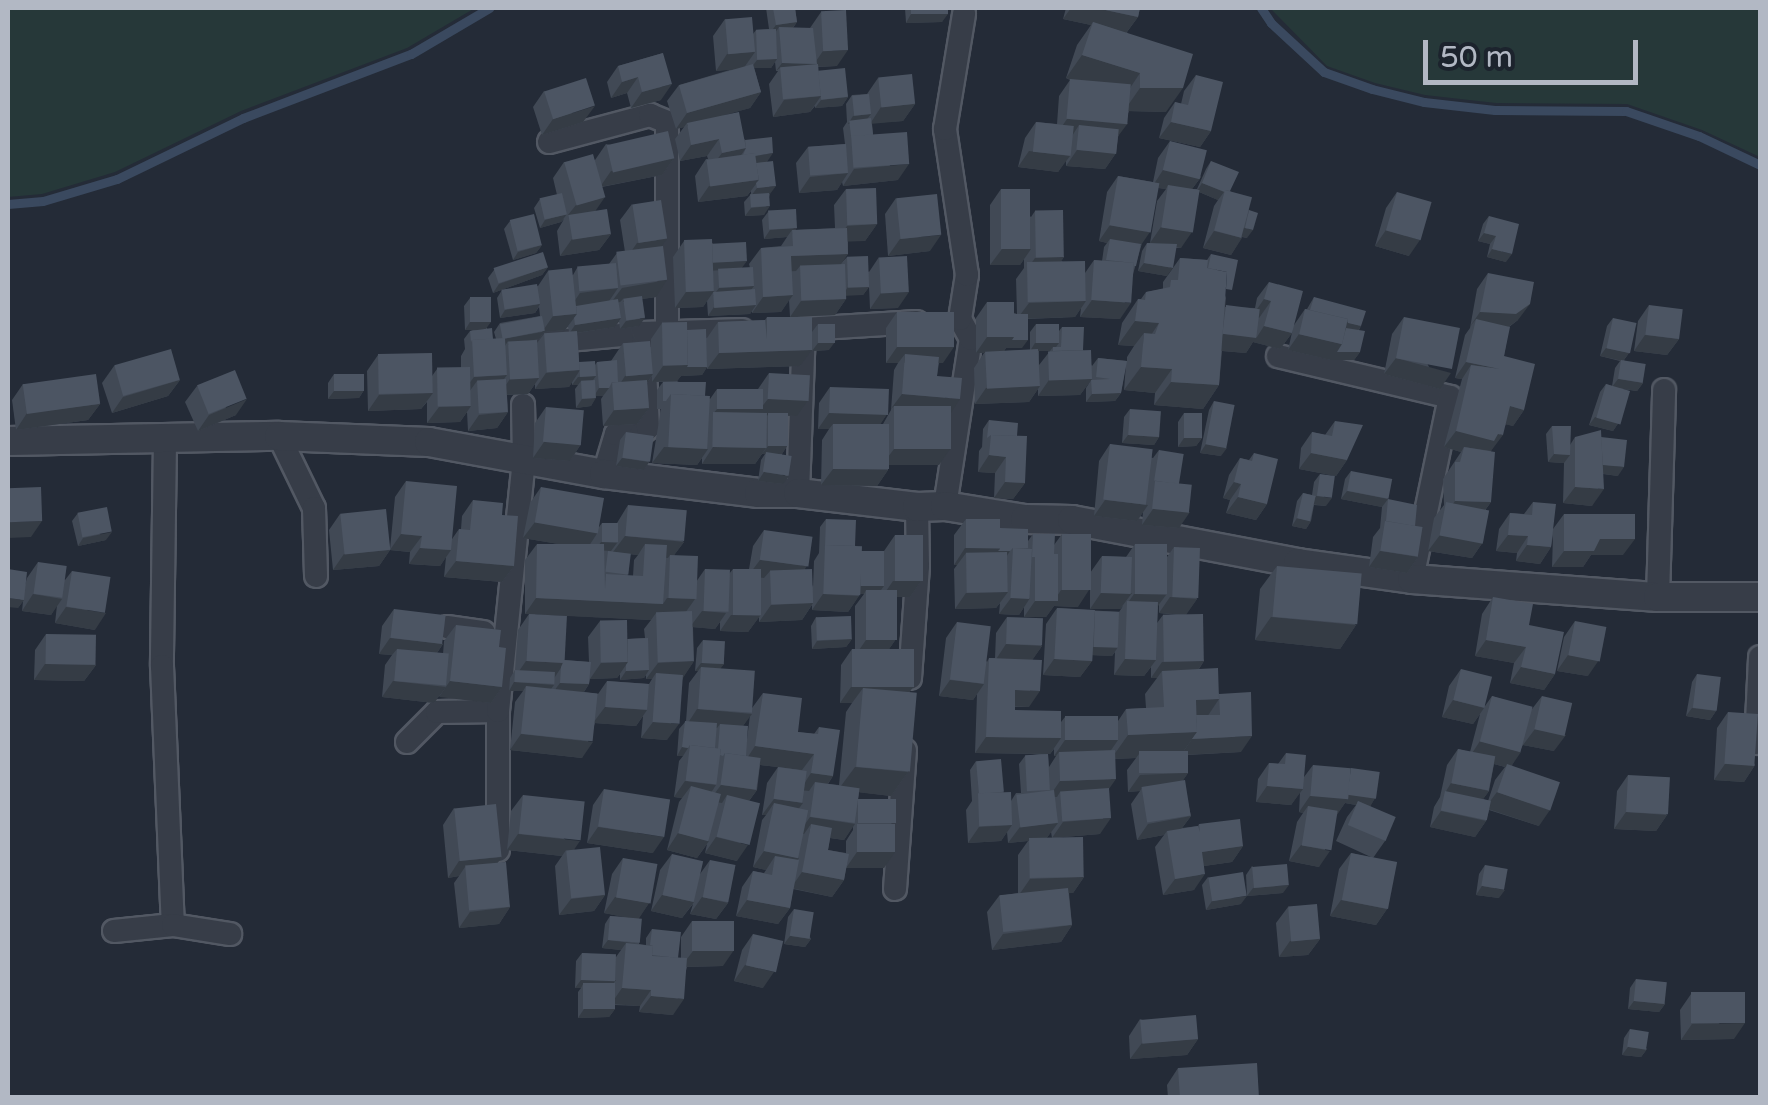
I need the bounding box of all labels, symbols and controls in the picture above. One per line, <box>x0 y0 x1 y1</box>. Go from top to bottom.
scale bar <box>1428 20 1643 82</box>
text: 50 m <box>1440 39 1513 76</box>

